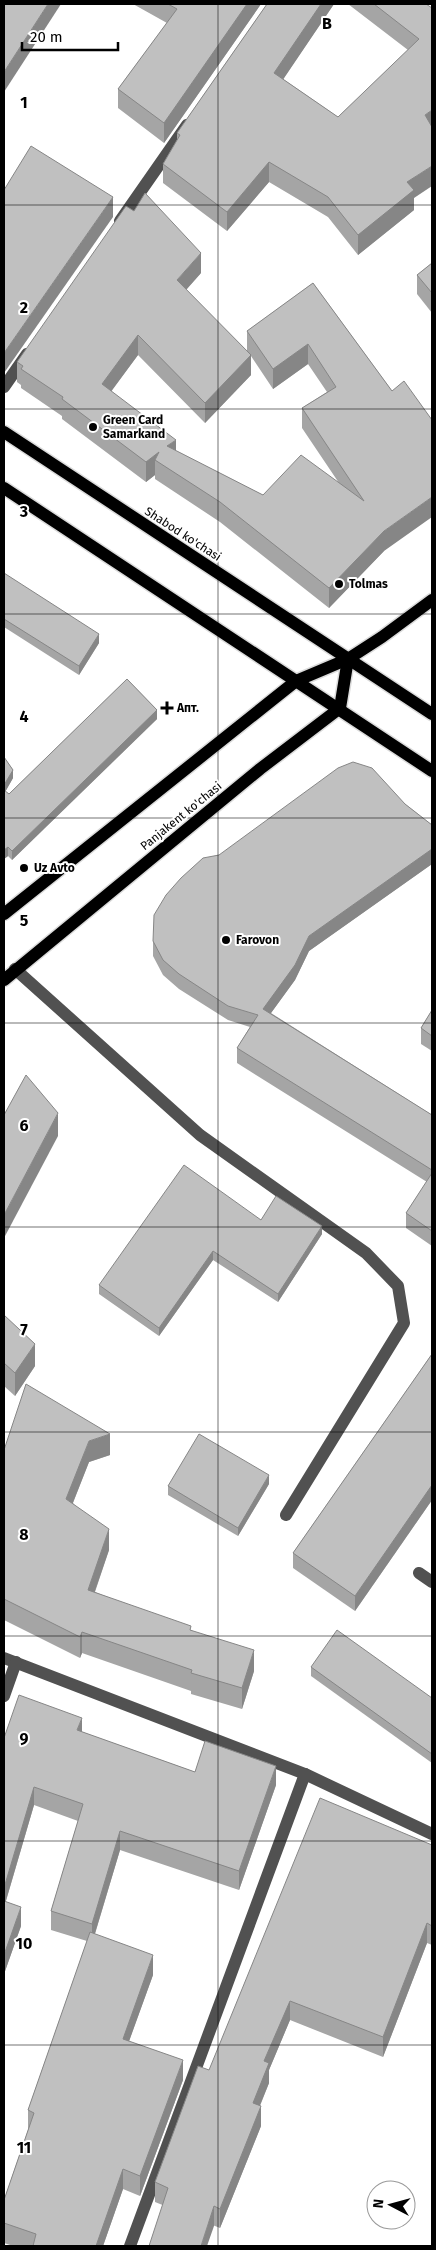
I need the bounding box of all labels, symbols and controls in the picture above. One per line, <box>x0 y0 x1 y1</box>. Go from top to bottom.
text: B <box>322 14 332 33</box>
scale bar <box>22 20 119 52</box>
text: 20 m <box>30 28 63 46</box>
text: 1 <box>20 93 28 112</box>
text: 2 <box>20 298 28 317</box>
place label: Green Card Samarkand <box>103 413 165 441</box>
marker: Green Card Samarkand <box>87 421 99 433</box>
text: 3 <box>19 502 28 521</box>
street label: Shabod ko'chasi <box>142 504 224 564</box>
place label: Tolmas <box>349 577 388 591</box>
marker: Tolmas <box>333 578 345 590</box>
place label: Апт. <box>176 701 199 715</box>
marker: Апт. <box>161 702 173 714</box>
text: 4 <box>19 707 29 726</box>
street label: Panjakent ko'chasi <box>138 779 224 853</box>
place label: Uz Avto <box>34 861 75 875</box>
marker: Uz Avto <box>18 862 30 874</box>
text: 5 <box>20 911 29 930</box>
place label: Farovon <box>236 933 279 947</box>
marker: Farovon <box>220 934 232 946</box>
text: 6 <box>19 1116 29 1135</box>
text: 7 <box>20 1320 28 1339</box>
text: 8 <box>19 1525 29 1544</box>
text: 9 <box>20 1729 29 1748</box>
text: 10 <box>16 1934 32 1953</box>
text: 11 <box>17 2138 31 2157</box>
north arrow <box>366 2180 416 2230</box>
text: N <box>370 2198 388 2209</box>

